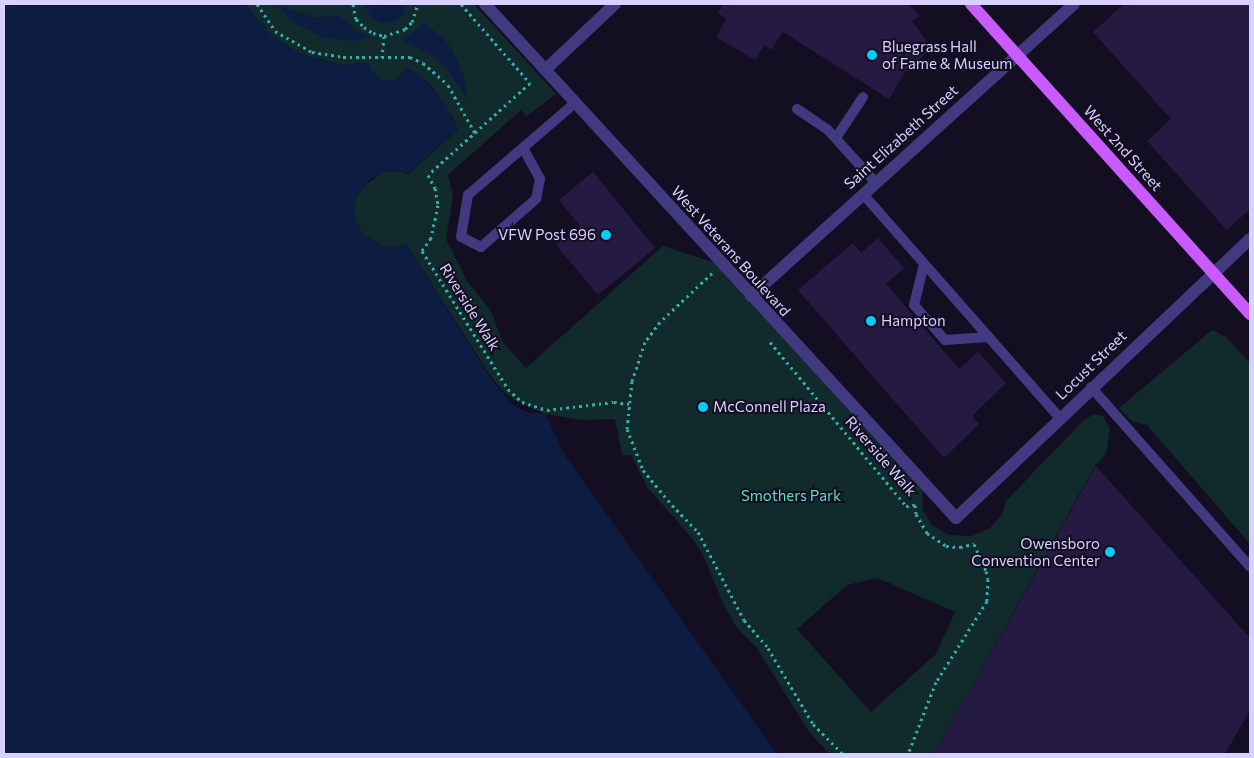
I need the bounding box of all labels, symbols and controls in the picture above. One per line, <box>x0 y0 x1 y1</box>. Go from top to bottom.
place label: Bluegrass Hall of Fame & Museum <box>882 37 1012 72</box>
marker: Bluegrass Hall of Fame & Museum <box>866 49 878 61</box>
street label: Saint Elizabeth Street <box>840 81 962 193</box>
street label: West 2nd Street <box>1080 102 1166 194</box>
street label: West Veterans Boulevard <box>668 182 794 320</box>
place label: VFW Post 696 <box>498 226 596 244</box>
marker: VFW Post 696 <box>600 229 612 241</box>
street label: Riverside Walk <box>436 260 504 354</box>
place label: Hampton <box>881 312 946 330</box>
marker: Hampton <box>865 315 877 327</box>
street label: Locust Street <box>1052 327 1130 403</box>
place label: McConnell Plaza <box>713 398 826 416</box>
marker: McConnell Plaza <box>697 401 709 413</box>
street label: Riverside Walk <box>842 413 920 499</box>
park label: Smothers Park <box>741 487 841 505</box>
place label: Owensboro Convention Center <box>971 534 1100 569</box>
marker: Owensboro Convention Center <box>1104 546 1116 558</box>

